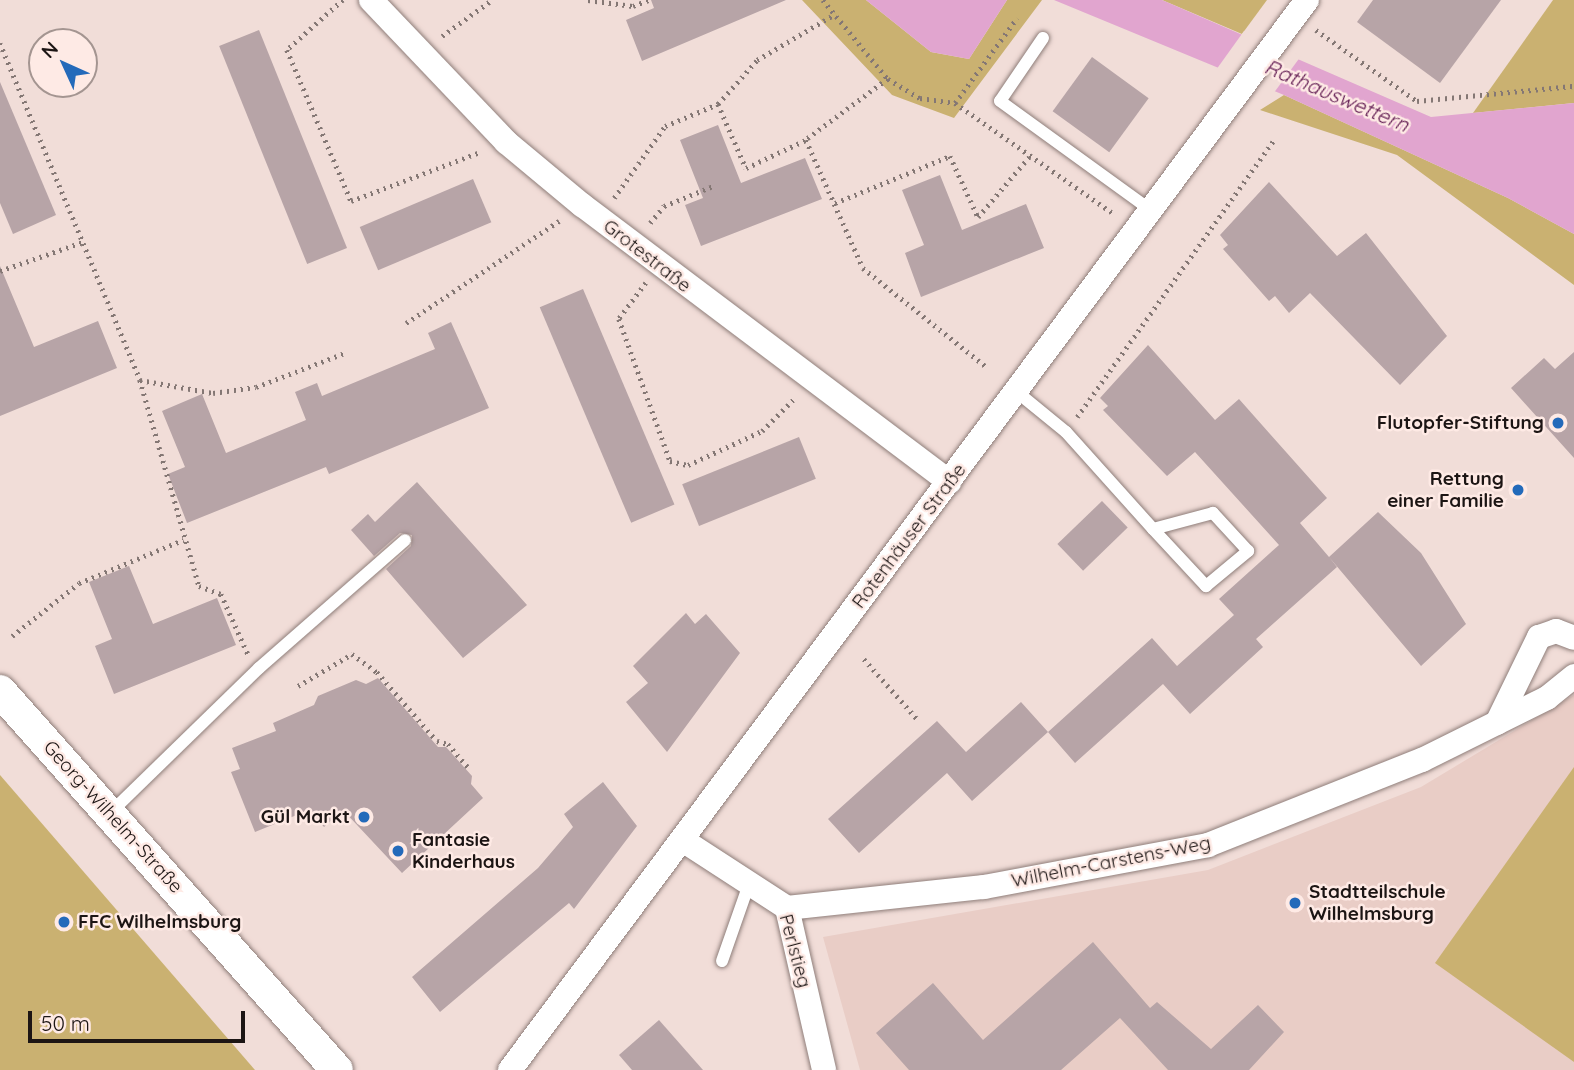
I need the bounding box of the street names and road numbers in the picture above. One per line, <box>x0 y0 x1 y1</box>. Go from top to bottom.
street label: Grotestraße <box>599 215 695 297</box>
street label: Rotenhäuser Straße <box>847 459 971 613</box>
street label: Georg-Wilhelm-Straße <box>39 736 187 898</box>
street label: Wilhelm-Carstens-Weg <box>1009 831 1213 893</box>
street label: Perlstieg <box>774 912 816 990</box>

